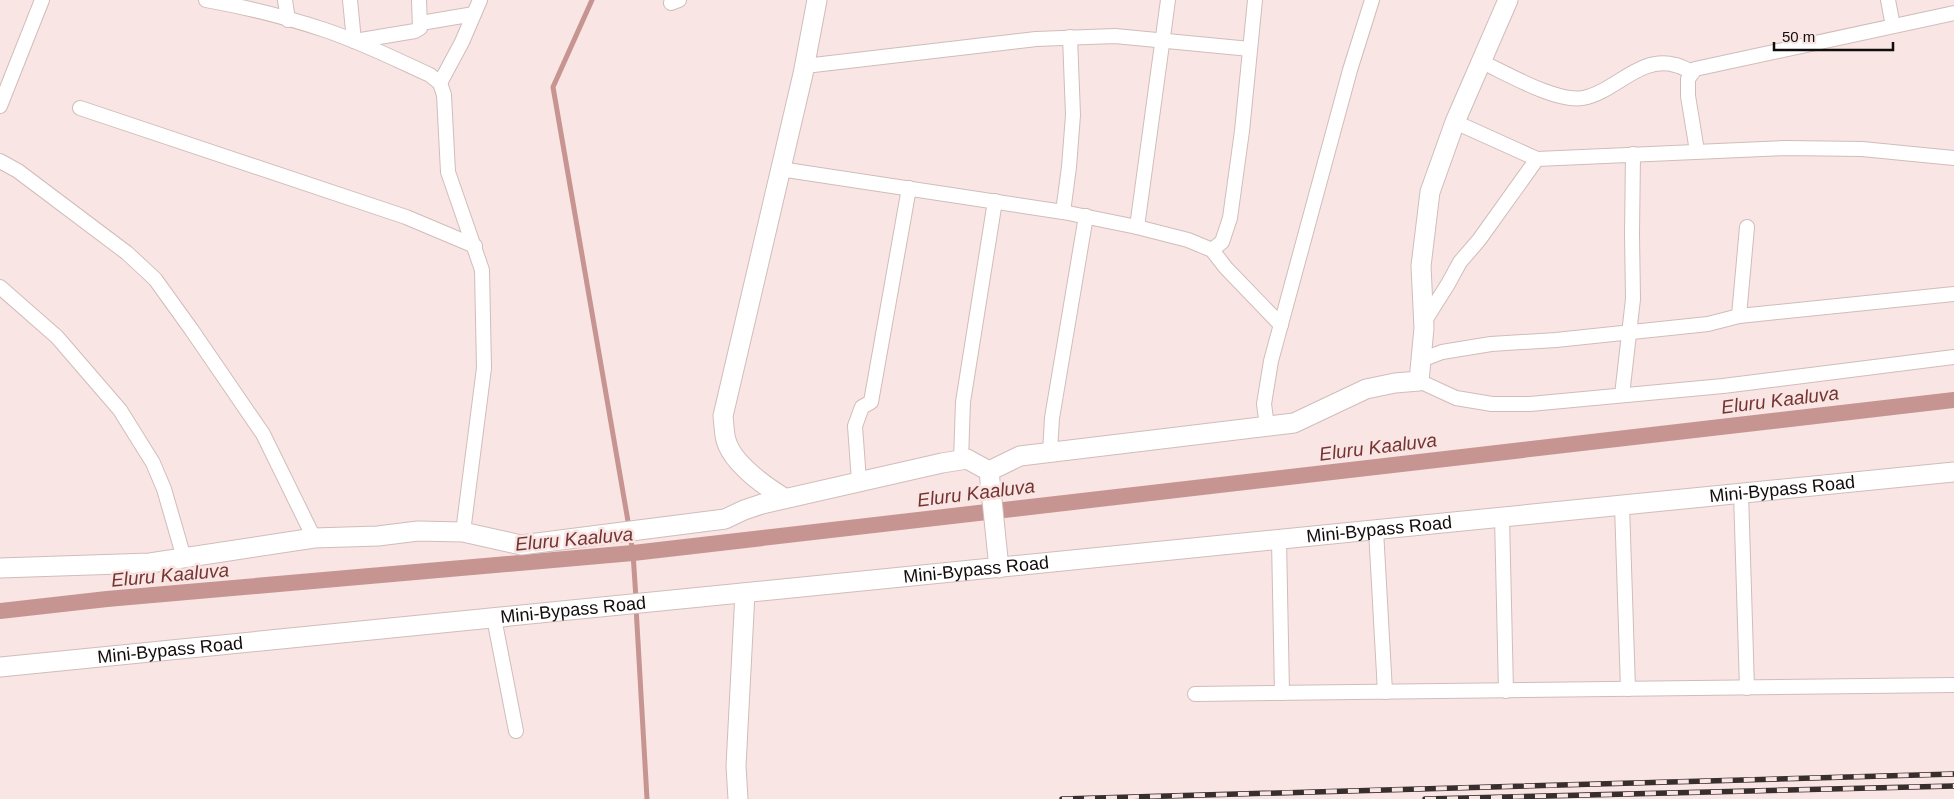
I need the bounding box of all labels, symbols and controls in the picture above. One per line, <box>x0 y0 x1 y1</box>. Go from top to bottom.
scale bar <box>1774 20 1893 52</box>
text: 50 m <box>1782 28 1815 45</box>
water label: Eluru Kaaluva <box>1720 382 1840 418</box>
water label: Eluru Kaaluva <box>1318 429 1438 465</box>
street label: Mini-Bypass Road <box>1708 472 1856 506</box>
water label: Eluru Kaaluva <box>916 475 1036 511</box>
street label: Mini-Bypass Road <box>1305 512 1453 547</box>
water label: Eluru Kaaluva <box>514 523 634 555</box>
street label: Mini-Bypass Road <box>902 552 1050 587</box>
water label: Eluru Kaaluva <box>110 559 230 591</box>
street label: Mini-Bypass Road <box>499 593 647 627</box>
street label: Mini-Bypass Road <box>96 633 244 667</box>

